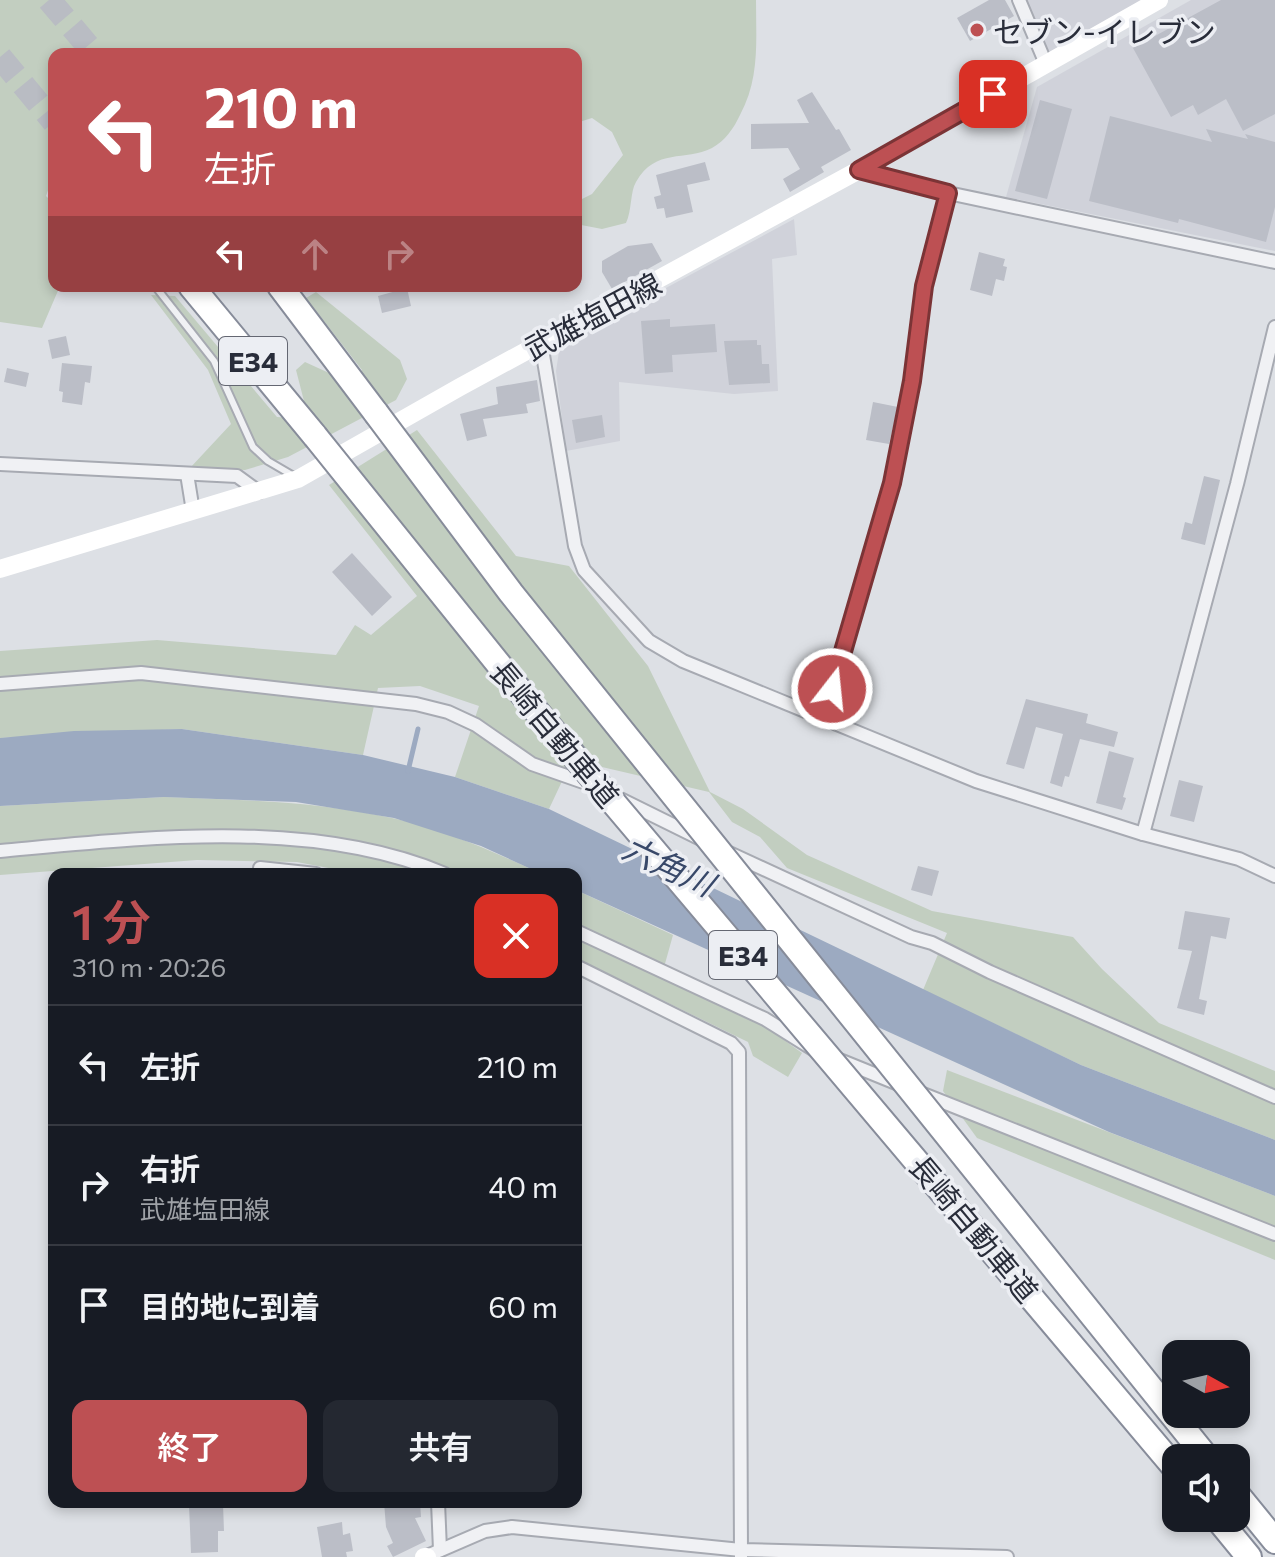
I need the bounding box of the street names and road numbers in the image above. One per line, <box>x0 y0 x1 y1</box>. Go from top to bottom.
street label: 武雄塩田線 <box>517 263 667 367</box>
road number: E34 <box>219 337 287 385</box>
street label: 長崎自動車道 <box>484 652 628 814</box>
road number: E34 <box>709 931 777 979</box>
street label: 長崎自動車道 <box>903 1147 1047 1309</box>

